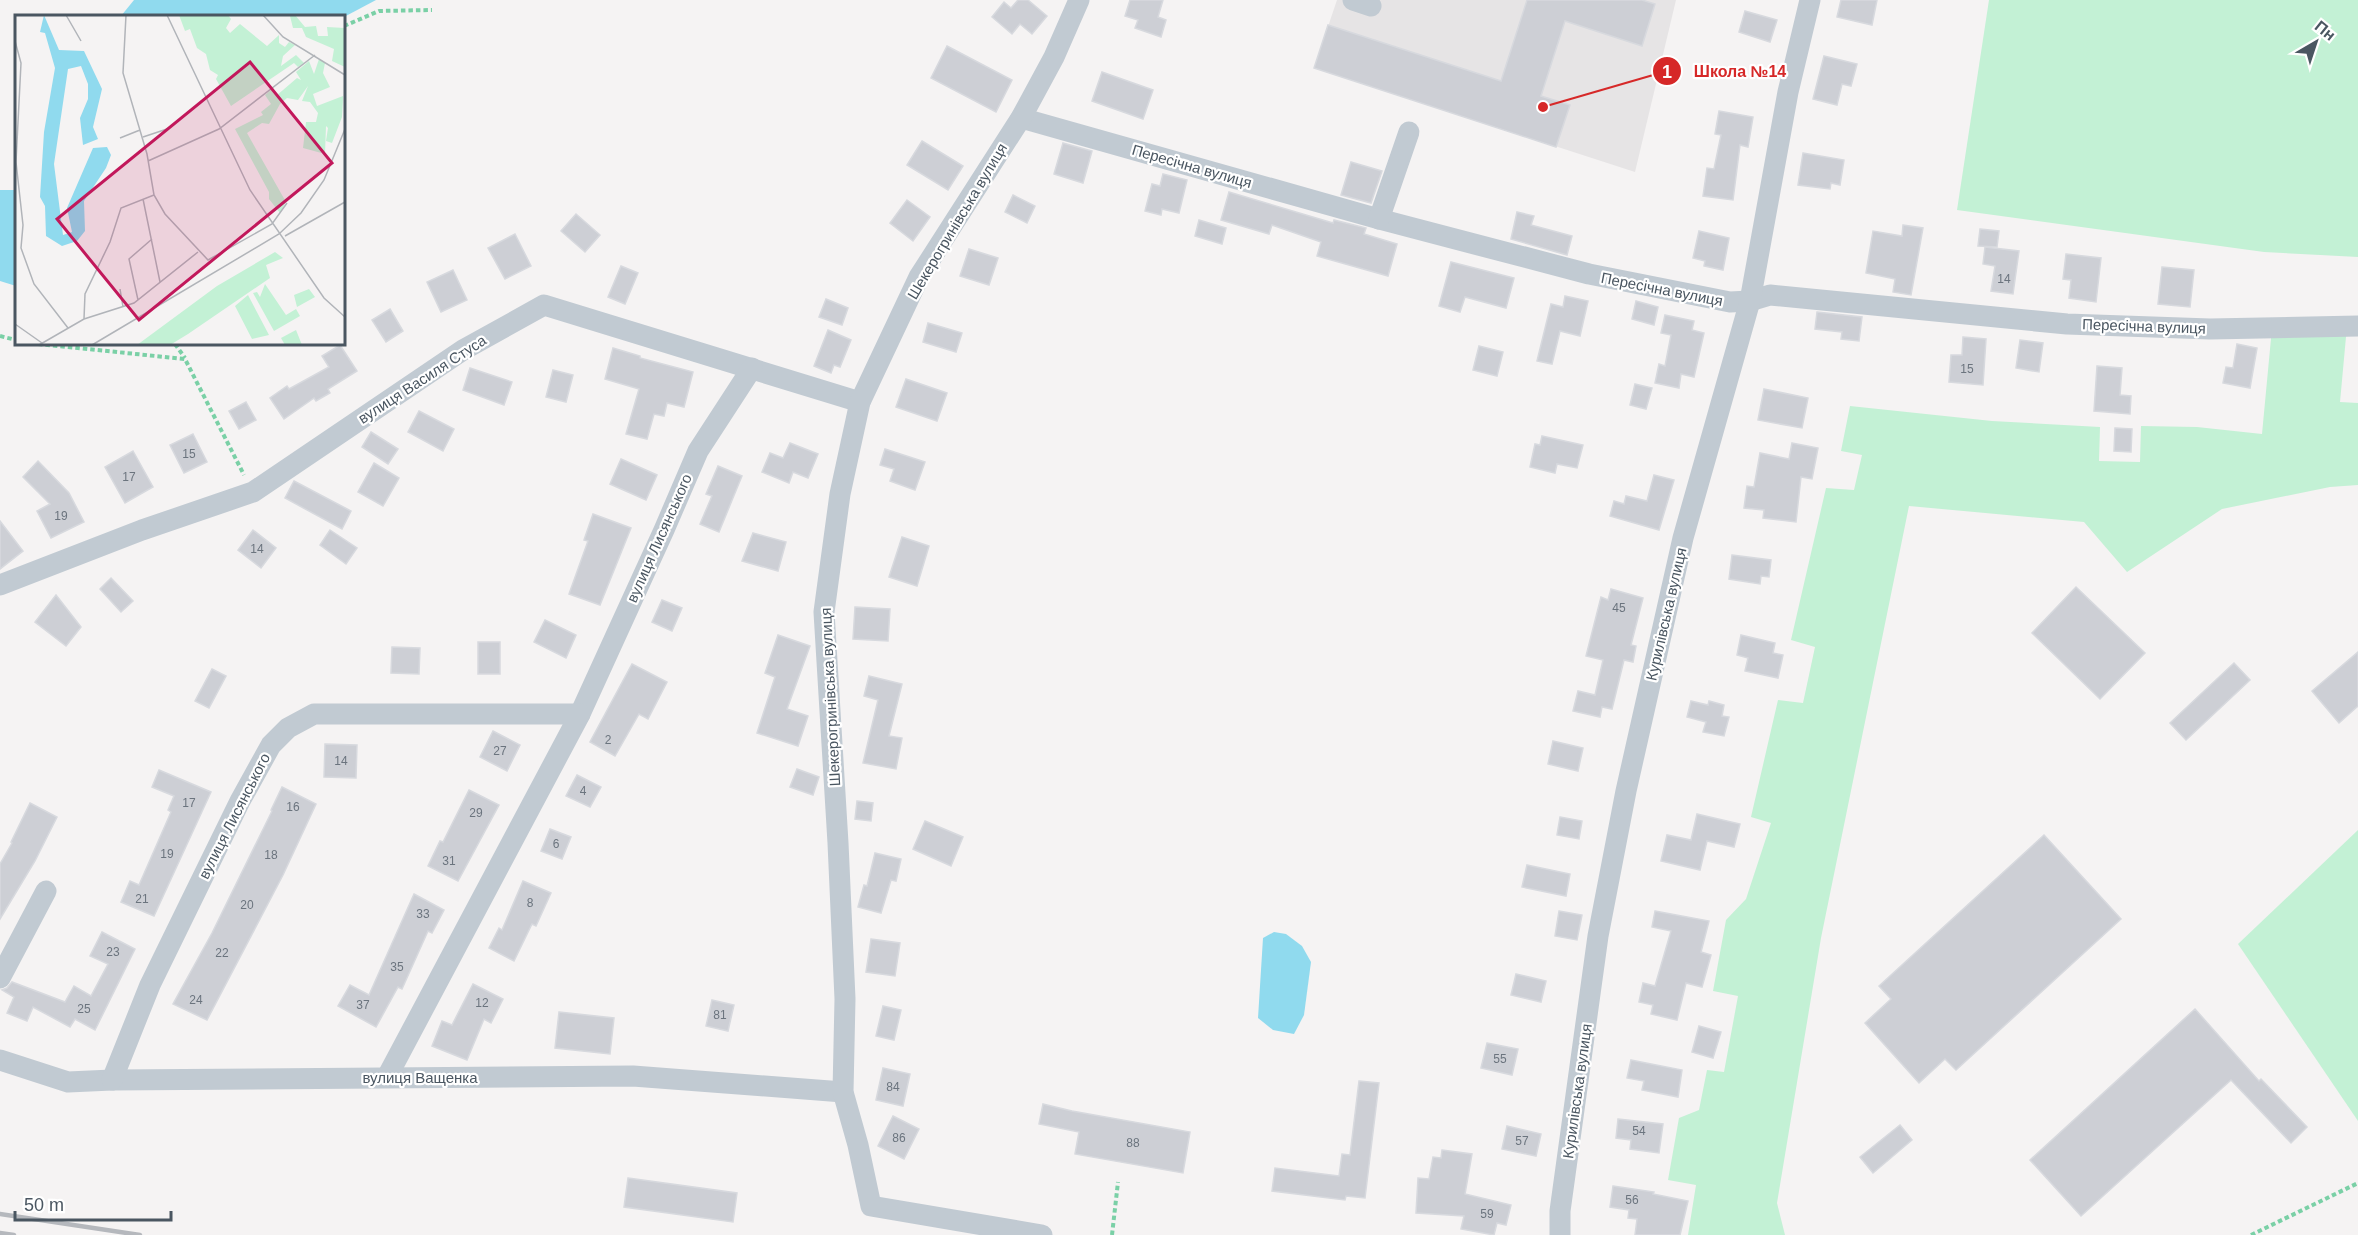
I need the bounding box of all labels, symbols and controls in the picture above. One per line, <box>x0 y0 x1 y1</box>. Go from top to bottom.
north arrow <box>2286 12 2346 72</box>
inset map <box>15 15 345 345</box>
text: Пн <box>2312 17 2339 44</box>
callout: Школа №14 <box>1652 54 1798 88</box>
text: 1 <box>1662 62 1672 82</box>
text: Школа №14 <box>1694 63 1786 80</box>
street label: Шекерогринівська вулиця <box>904 140 1010 302</box>
street label: Пересічна вулиця <box>1130 141 1254 191</box>
street label: Пересічна вулиця <box>1600 269 1724 309</box>
house number: 14 <box>1997 272 2011 286</box>
street label: Пересічна вулиця <box>2082 315 2206 337</box>
street label: вулиця Василя Стуса <box>355 331 490 427</box>
house number: 15 <box>1960 362 1974 376</box>
house number: 15 <box>182 447 196 461</box>
house number: 17 <box>122 470 136 484</box>
street label: вулиця Лисянського <box>623 471 695 605</box>
house number: 19 <box>54 509 68 523</box>
house number: 14 <box>250 542 264 556</box>
street label: Курилівська вулиця <box>1642 546 1690 682</box>
house number: 45 <box>1612 601 1626 615</box>
street label: Шекерогринівська вулиця <box>817 607 843 787</box>
house number: 2 <box>605 733 612 747</box>
house number: 27 <box>493 744 507 758</box>
street label: вулиця Лисянського <box>195 750 273 882</box>
house number: 14 <box>334 754 348 768</box>
house number: 4 <box>580 784 587 798</box>
house number: 17 <box>182 796 196 810</box>
house number: 16 <box>286 800 300 814</box>
house number: 29 <box>469 806 483 820</box>
house number: 6 <box>553 837 560 851</box>
house number: 19 <box>160 847 174 861</box>
house number: 18 <box>264 848 278 862</box>
house number: 31 <box>442 854 456 868</box>
house number: 21 <box>135 892 149 906</box>
house number: 8 <box>527 896 534 910</box>
house number: 20 <box>240 898 254 912</box>
house number: 33 <box>416 907 430 921</box>
house number: 23 <box>106 945 120 959</box>
house number: 22 <box>215 946 229 960</box>
house number: 35 <box>390 960 404 974</box>
house number: 24 <box>189 993 203 1007</box>
house number: 12 <box>475 996 489 1010</box>
house number: 37 <box>356 998 370 1012</box>
house number: 25 <box>77 1002 91 1016</box>
house number: 81 <box>713 1008 727 1022</box>
street label: Курилівська вулиця <box>1559 1022 1595 1160</box>
house number: 55 <box>1493 1052 1507 1066</box>
street label: вулиця Ващенка <box>362 1069 478 1086</box>
house number: 84 <box>886 1080 900 1094</box>
house number: 54 <box>1632 1124 1646 1138</box>
house number: 86 <box>892 1131 906 1145</box>
house number: 57 <box>1515 1134 1529 1148</box>
house number: 88 <box>1126 1136 1140 1150</box>
scale bar <box>15 1184 171 1222</box>
house number: 56 <box>1625 1193 1639 1207</box>
text: 50 m <box>24 1195 64 1215</box>
house number: 59 <box>1480 1207 1494 1221</box>

